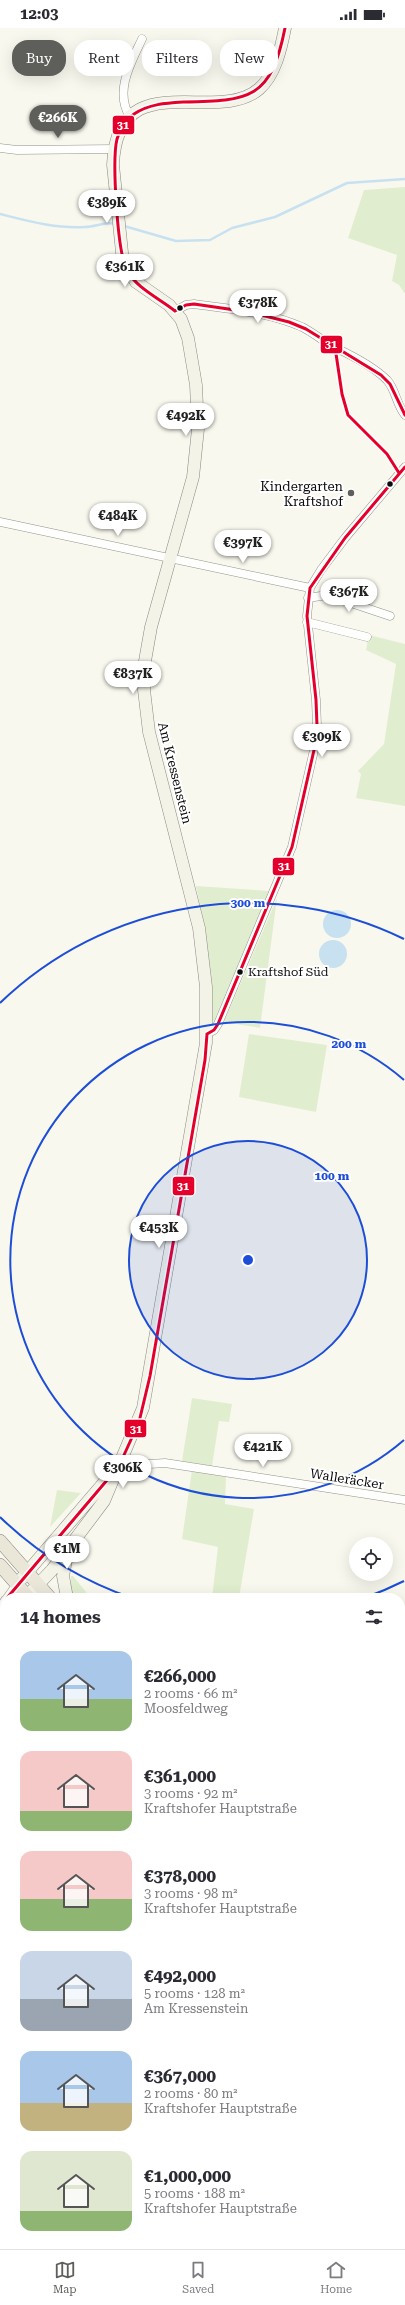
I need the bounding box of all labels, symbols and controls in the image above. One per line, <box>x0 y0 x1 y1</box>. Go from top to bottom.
text: 12:03 <box>20 5 58 23</box>
chip: Buy <box>12 40 66 76</box>
chip: Rent <box>74 40 134 76</box>
chip: Filters <box>142 40 212 76</box>
chip: New <box>220 40 278 76</box>
pin: €266K <box>30 105 86 139</box>
text: €266K <box>38 110 78 125</box>
line badge: 31 <box>112 115 135 135</box>
text: 31 <box>117 119 129 132</box>
pin: €389K <box>79 190 135 224</box>
text: €389K <box>87 195 127 210</box>
pin: €361K <box>97 254 153 288</box>
text: €361K <box>105 259 145 274</box>
pin: €378K <box>230 290 286 324</box>
text: €378K <box>238 295 278 310</box>
unlabelled marker <box>175 303 185 313</box>
line badge: 31 <box>320 335 343 354</box>
text: 31 <box>325 338 337 351</box>
pin: €492K <box>158 403 214 437</box>
text: €492K <box>166 408 206 423</box>
place label: Kindergarten Kraftshof <box>260 479 344 509</box>
unlabelled marker <box>385 479 395 489</box>
marker: Kindergarten Kraftshof <box>346 488 356 498</box>
pin: €484K <box>90 503 146 537</box>
text: €484K <box>98 508 138 523</box>
pin: €397K <box>215 530 271 564</box>
text: €397K <box>223 535 263 550</box>
pin: €367K <box>321 579 377 613</box>
text: €367K <box>329 584 369 599</box>
pin: €837K <box>105 661 161 695</box>
text: €837K <box>113 666 153 681</box>
street label: Am Kressenstein <box>155 721 195 826</box>
pin: €309K <box>294 724 350 758</box>
text: €309K <box>302 729 342 744</box>
line badge: 31 <box>272 857 295 876</box>
text: 31 <box>278 860 290 873</box>
text: 300 m <box>231 896 266 910</box>
place label: Kraftshof Süd <box>248 965 329 979</box>
marker: Kraftshof Süd <box>235 967 245 977</box>
text: 200 m <box>332 1037 367 1051</box>
text: 100 m <box>315 1169 350 1183</box>
line badge: 31 <box>172 1176 195 1196</box>
text: 31 <box>177 1180 189 1193</box>
pin: €453K <box>131 1215 187 1249</box>
text: €453K <box>139 1220 179 1235</box>
centre of rings <box>241 1253 255 1267</box>
line badge: 31 <box>124 1419 147 1438</box>
text: 31 <box>130 1423 142 1436</box>
pin: €421K <box>235 1434 291 1468</box>
text: €421K <box>243 1439 283 1454</box>
pin: €306K <box>95 1455 151 1489</box>
text: €306K <box>103 1460 143 1475</box>
street label: Walleräcker <box>309 1466 386 1492</box>
pin: €1M <box>48 1536 86 1570</box>
map controls <box>349 1537 393 1581</box>
button: locate <box>349 1537 393 1581</box>
text: €1M <box>53 1541 81 1556</box>
icon: filters <box>363 1606 385 1628</box>
text: 14 homes <box>20 1607 101 1627</box>
text: €266,000 <box>144 1666 216 1686</box>
icon: home <box>52 1667 100 1715</box>
text: 2 rooms · 66 m² <box>144 1686 238 1701</box>
text: Moosfeldweg <box>144 1701 228 1716</box>
text: €361,000 <box>144 1766 216 1786</box>
icon: home <box>52 1767 100 1815</box>
text: 3 rooms · 92 m² <box>144 1786 238 1801</box>
text: Kraftshofer Hauptstraße <box>144 1801 297 1816</box>
text: €378,000 <box>144 1866 216 1886</box>
icon: home <box>52 1867 100 1915</box>
text: 3 rooms · 98 m² <box>144 1886 238 1901</box>
text: Kraftshofer Hauptstraße <box>144 1901 297 1916</box>
text: €492,000 <box>144 1966 216 1986</box>
icon: home <box>52 1967 100 2015</box>
text: 5 rooms · 128 m² <box>144 1986 245 2001</box>
text: Am Kressenstein <box>144 2001 248 2016</box>
text: €367,000 <box>144 2066 216 2086</box>
icon: home <box>52 2067 100 2115</box>
text: 2 rooms · 80 m² <box>144 2086 238 2101</box>
text: Kraftshofer Hauptstraße <box>144 2101 297 2116</box>
text: €1,000,000 <box>144 2166 231 2186</box>
icon: home <box>52 2167 100 2215</box>
text: 5 rooms · 188 m² <box>144 2186 245 2201</box>
text: Kraftshofer Hauptstraße <box>144 2201 297 2216</box>
tab: Map <box>53 2259 76 2296</box>
tab: Saved <box>182 2259 214 2296</box>
tab: Home <box>320 2259 352 2296</box>

